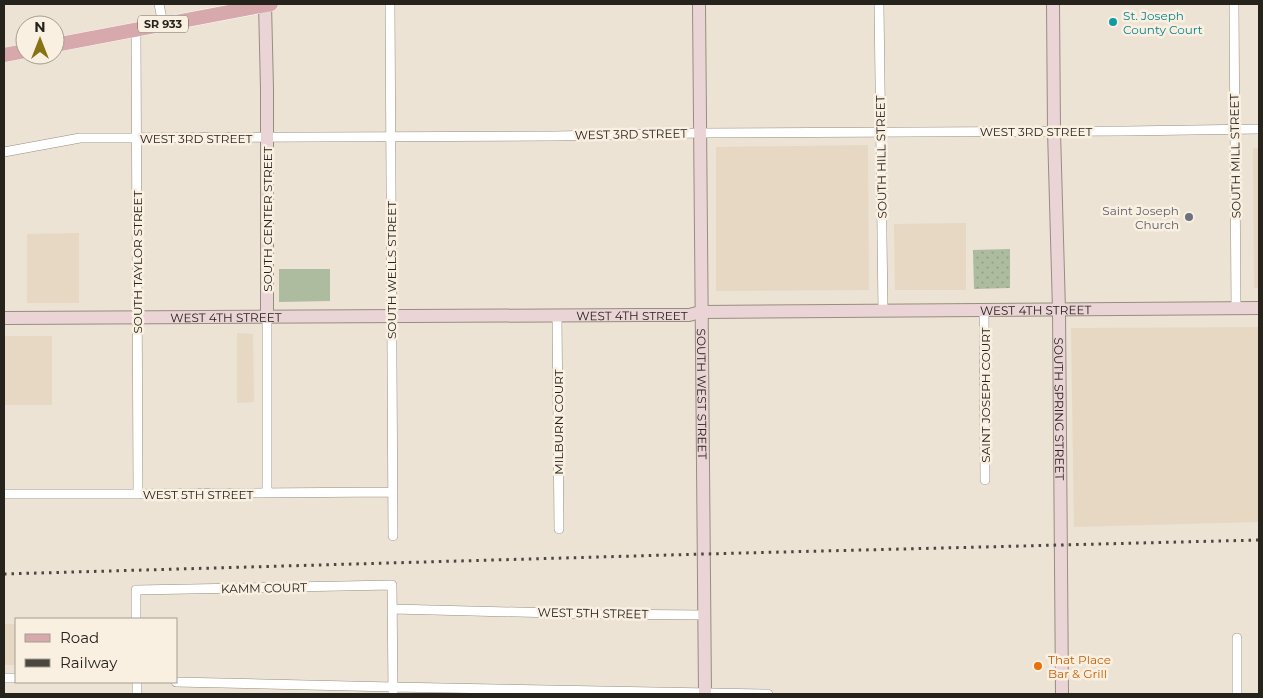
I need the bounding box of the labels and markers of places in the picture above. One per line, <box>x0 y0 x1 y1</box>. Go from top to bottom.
place label: St. Joseph County Court <box>1123 8 1203 37</box>
marker: St. Joseph County Court <box>1107 16 1119 28</box>
place label: Saint Joseph Church <box>1102 203 1179 232</box>
marker: Saint Joseph Church <box>1183 211 1195 223</box>
place label: That Place Bar & Grill <box>1048 652 1111 681</box>
marker: That Place Bar & Grill <box>1032 660 1044 672</box>

